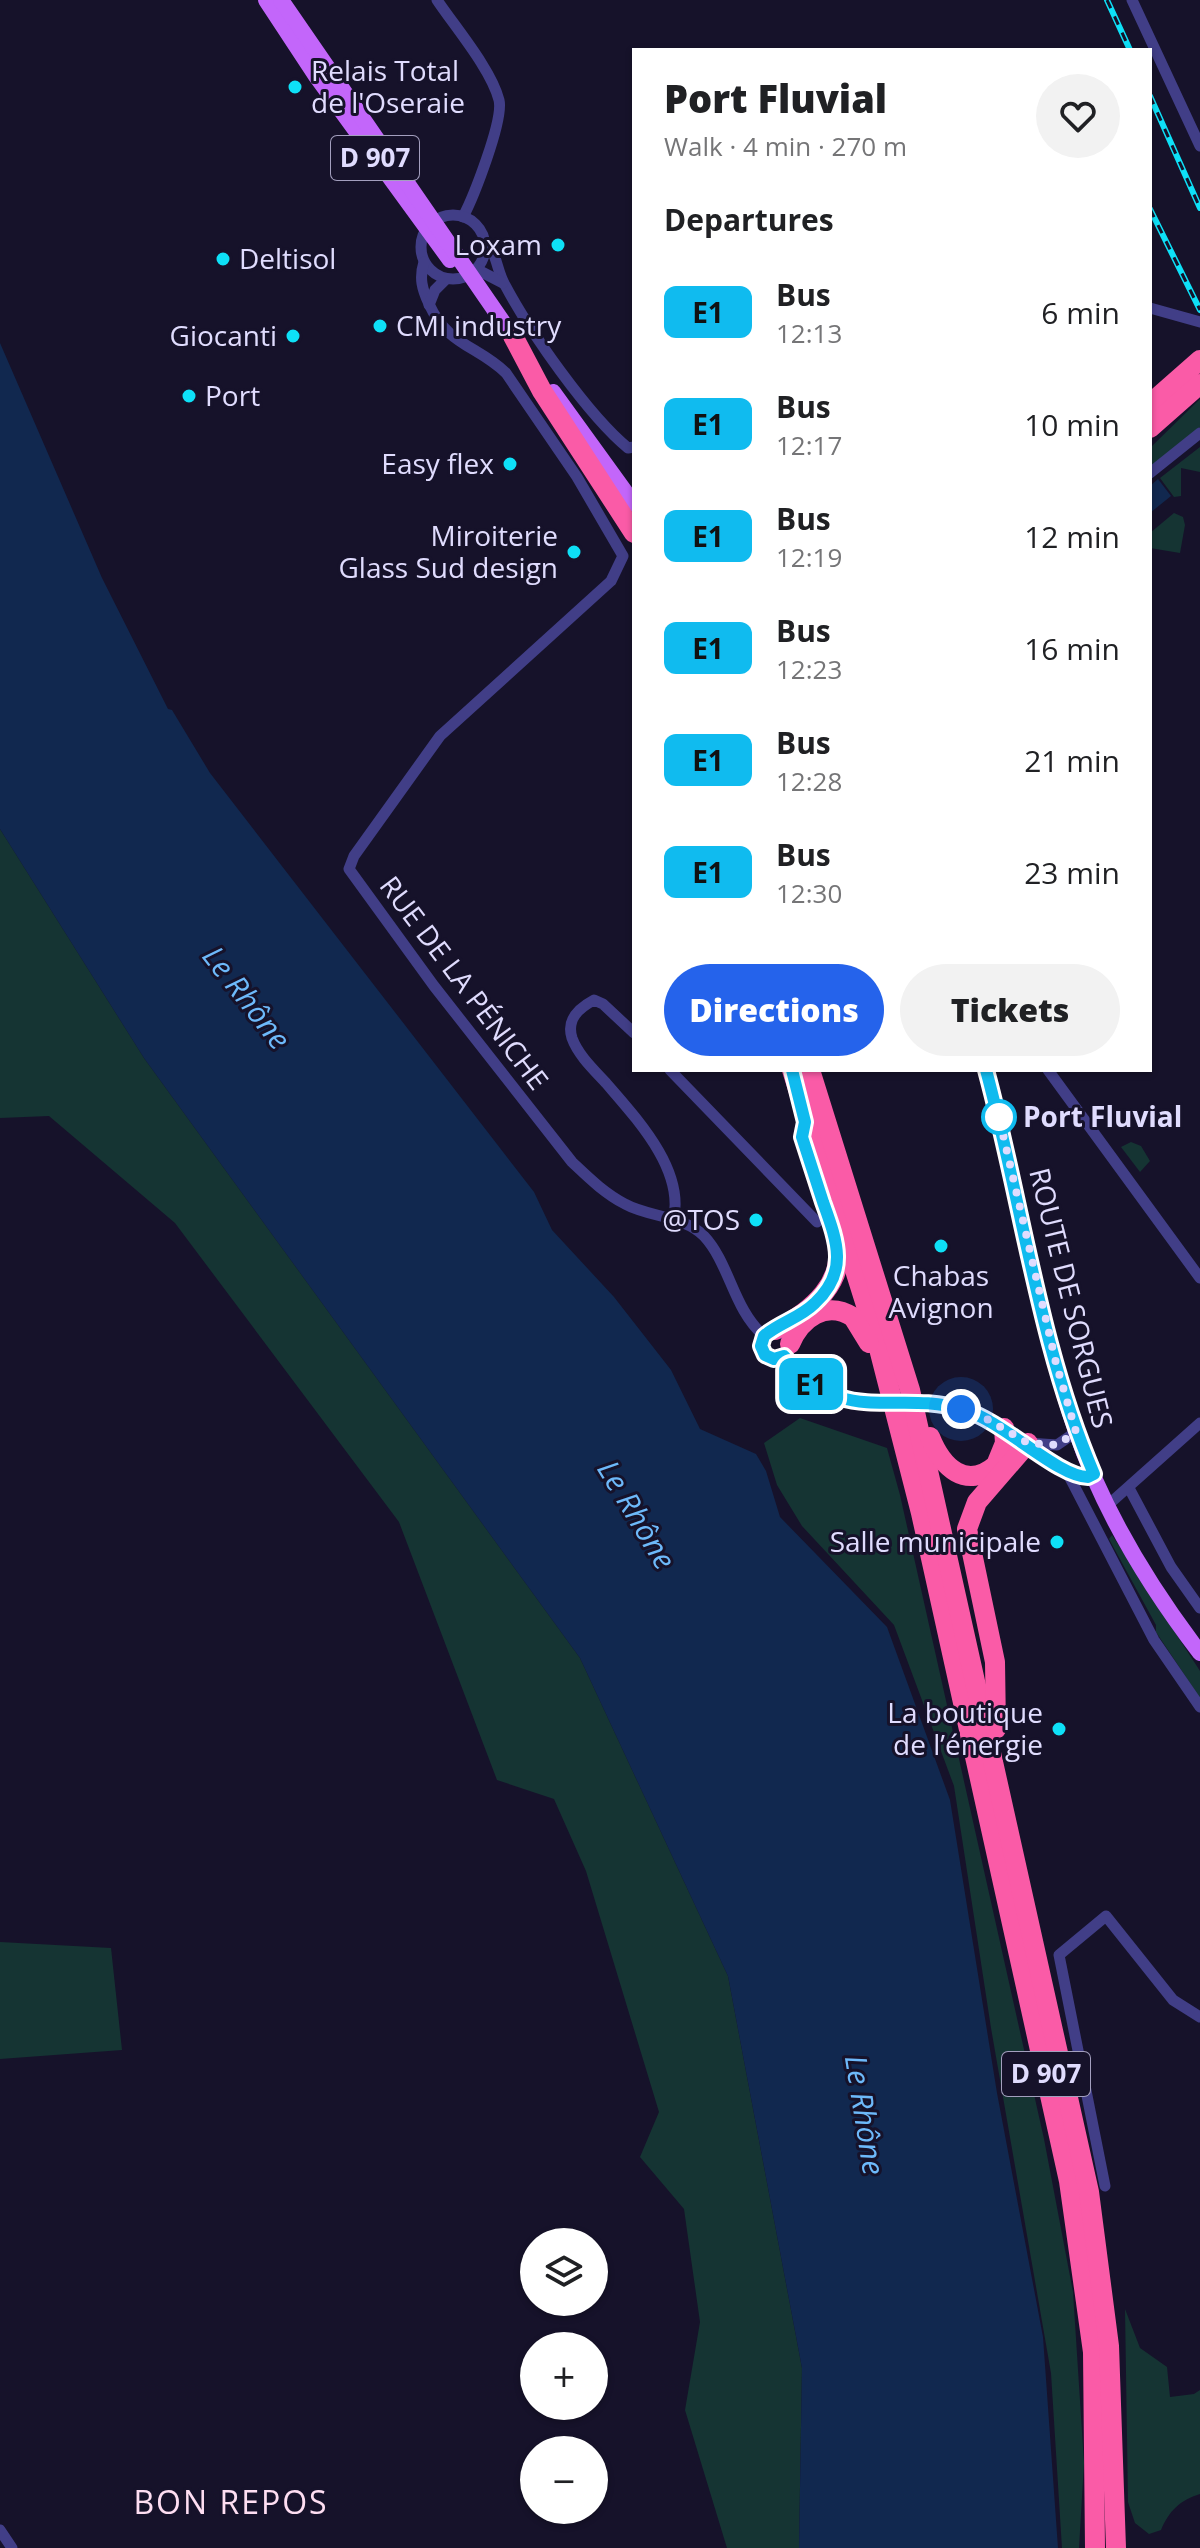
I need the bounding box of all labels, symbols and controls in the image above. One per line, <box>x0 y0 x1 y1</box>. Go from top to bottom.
place label: Relais Total de l'Oseraie <box>311 51 465 121</box>
text: Port Fluvial <box>664 72 887 124</box>
button: heart <box>1036 74 1120 158</box>
marker: Relais Total de l'Oseraie <box>286 78 304 96</box>
text: Walk · 4 min · 270 m <box>664 128 907 164</box>
road number: D 907 <box>331 136 419 180</box>
text: Departures <box>664 199 834 240</box>
place label: Loxam <box>454 225 542 263</box>
marker: Loxam <box>549 236 567 254</box>
place label: Deltisol <box>239 239 336 277</box>
marker: Deltisol <box>214 250 232 268</box>
text: Bus <box>776 274 831 315</box>
text: 6 min <box>1041 292 1120 333</box>
text: E1 <box>692 293 724 331</box>
place label: CMI industry <box>396 306 562 344</box>
text: 12:13 <box>776 315 842 351</box>
place label: Giocanti <box>170 316 277 354</box>
marker: CMI industry <box>371 317 389 335</box>
marker: Giocanti <box>284 327 302 345</box>
place label: Port <box>205 376 260 414</box>
text: Bus <box>776 386 831 427</box>
marker: Port <box>180 387 198 405</box>
text: 10 min <box>1024 404 1120 445</box>
text: E1 <box>692 405 724 443</box>
text: 12:17 <box>776 427 842 463</box>
place label: Easy flex <box>381 444 494 482</box>
marker: Easy flex <box>501 455 519 473</box>
text: Bus <box>776 498 831 539</box>
place label: Miroiterie Glass Sud design <box>338 516 558 586</box>
text: 12 min <box>1024 516 1120 557</box>
text: E1 <box>692 517 724 555</box>
text: 12:19 <box>776 539 842 575</box>
marker: Miroiterie Glass Sud design <box>565 543 583 561</box>
text: Bus <box>776 610 831 651</box>
text: 16 min <box>1024 628 1120 669</box>
text: E1 <box>692 629 724 667</box>
text: 12:23 <box>776 651 842 687</box>
text: Bus <box>776 722 831 763</box>
text: 21 min <box>1024 740 1120 781</box>
text: E1 <box>692 741 724 779</box>
text: 12:28 <box>776 763 842 799</box>
text: Bus <box>776 834 831 875</box>
text: 23 min <box>1024 852 1120 893</box>
text: E1 <box>692 853 724 891</box>
street label: RUE DE LA PÉNICHE <box>372 868 558 1097</box>
text: 12:30 <box>776 875 842 911</box>
water label: Le Rhône <box>194 937 301 1057</box>
button: Directions <box>664 964 884 1056</box>
button: Tickets <box>900 964 1120 1056</box>
place label: Port Fluvial <box>1023 1097 1182 1135</box>
marker: Port Fluvial <box>982 1100 1016 1134</box>
street label: ROUTE DE SORGUES <box>1021 1164 1123 1432</box>
place label: @TOS <box>662 1200 740 1238</box>
marker: @TOS <box>747 1211 765 1229</box>
marker: Chabas Avignon <box>932 1237 950 1255</box>
place label: Chabas Avignon <box>888 1256 994 1326</box>
line badge: E1 <box>775 1358 847 1410</box>
text: E1 <box>795 1365 827 1403</box>
your location <box>941 1389 981 1429</box>
water label: Le Rhône <box>589 1452 686 1577</box>
place label: Salle municipale <box>830 1522 1041 1560</box>
marker: Salle municipale <box>1048 1533 1066 1551</box>
place label: La boutique de l’énergie <box>887 1693 1043 1763</box>
marker: La boutique de l’énergie <box>1050 1720 1068 1738</box>
water label: Le Rhône <box>836 2052 895 2178</box>
road number: D 907 <box>1002 2052 1090 2096</box>
map controls <box>520 2228 608 2524</box>
button: layers <box>520 2228 608 2316</box>
button: + <box>520 2332 608 2420</box>
button: − <box>520 2436 608 2524</box>
district label: BON REPOS <box>133 2480 329 2523</box>

